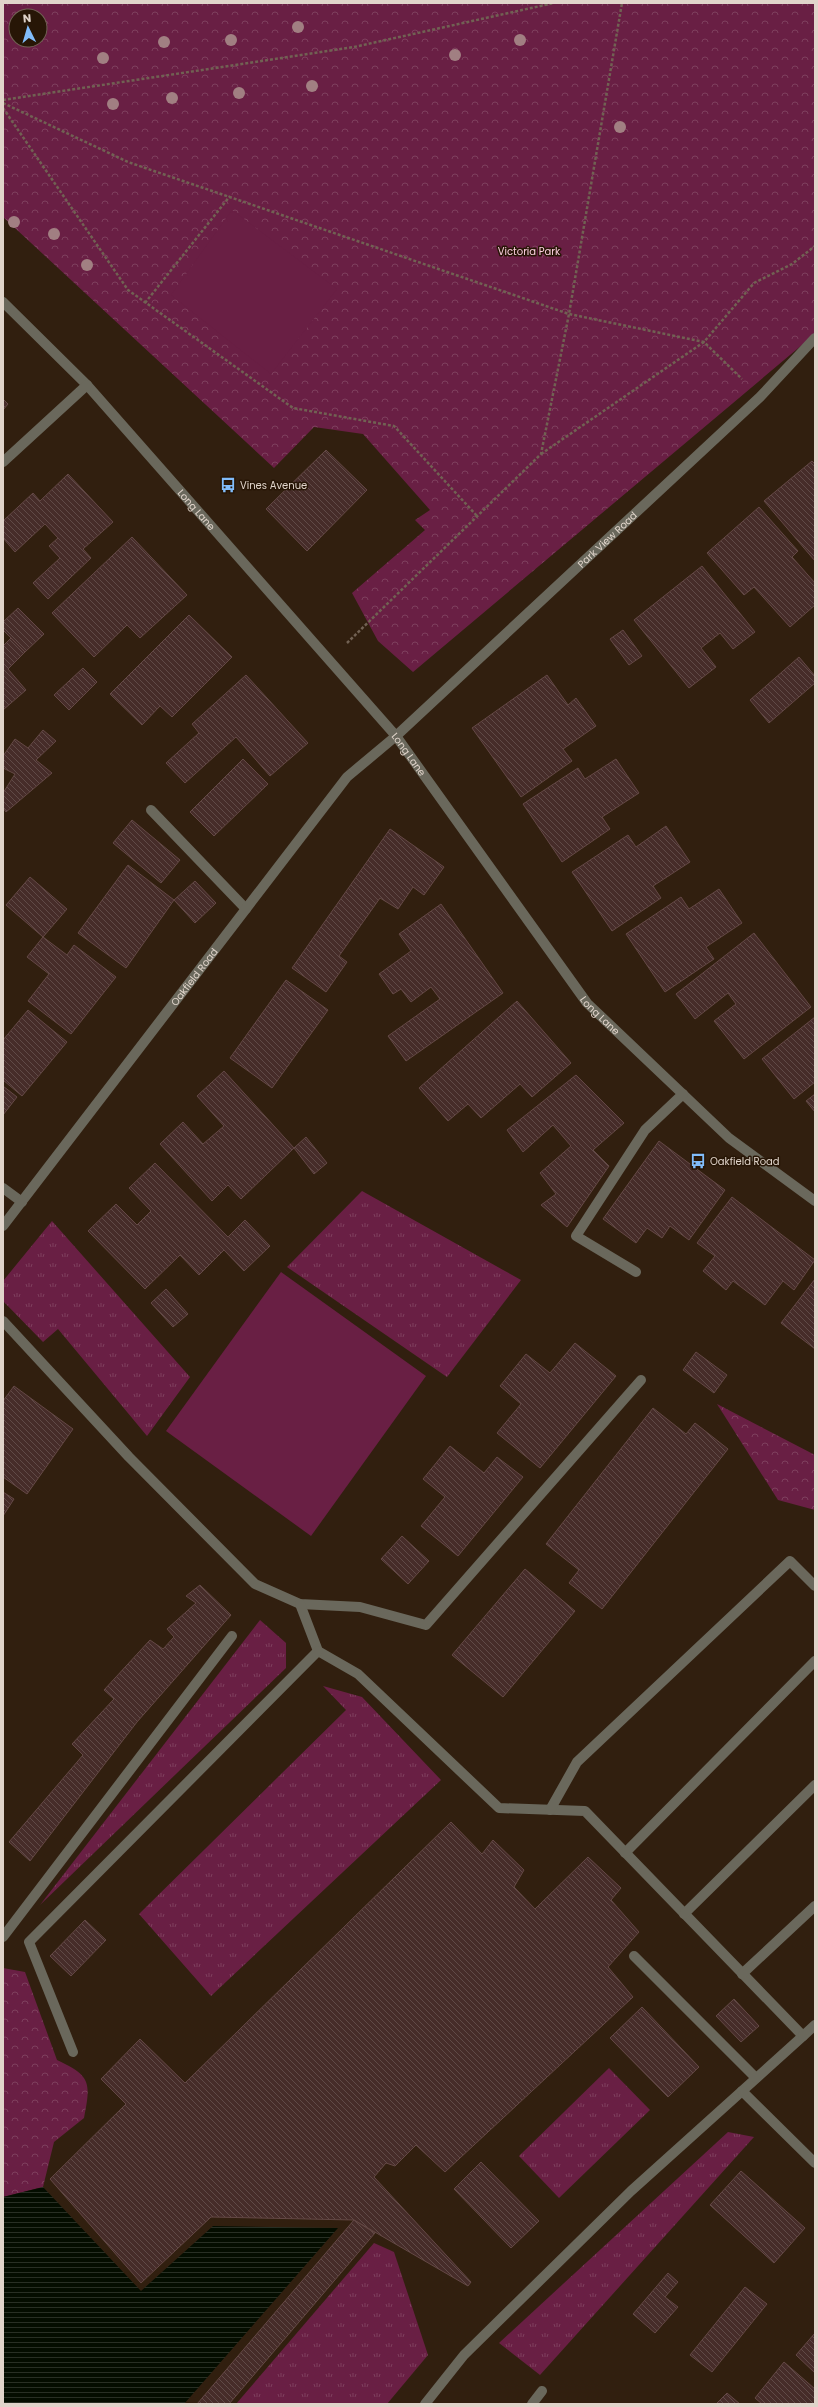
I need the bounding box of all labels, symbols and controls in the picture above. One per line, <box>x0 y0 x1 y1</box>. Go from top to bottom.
north arrow <box>8 8 48 48</box>
text: N <box>22 10 32 26</box>
park label: Victoria Park <box>498 244 561 259</box>
bus stop icon: Vines Avenue <box>219 476 237 494</box>
place label: Vines Avenue <box>240 478 307 493</box>
street label: Long Lane <box>174 486 218 534</box>
street label: Park View Road <box>574 508 641 571</box>
street label: Long Lane <box>388 729 429 779</box>
street label: Oakfield Road <box>167 945 222 1009</box>
street label: Long Lane <box>576 993 623 1039</box>
bus stop icon: Oakfield Road <box>689 1152 707 1170</box>
place label: Oakfield Road <box>710 1154 780 1169</box>

